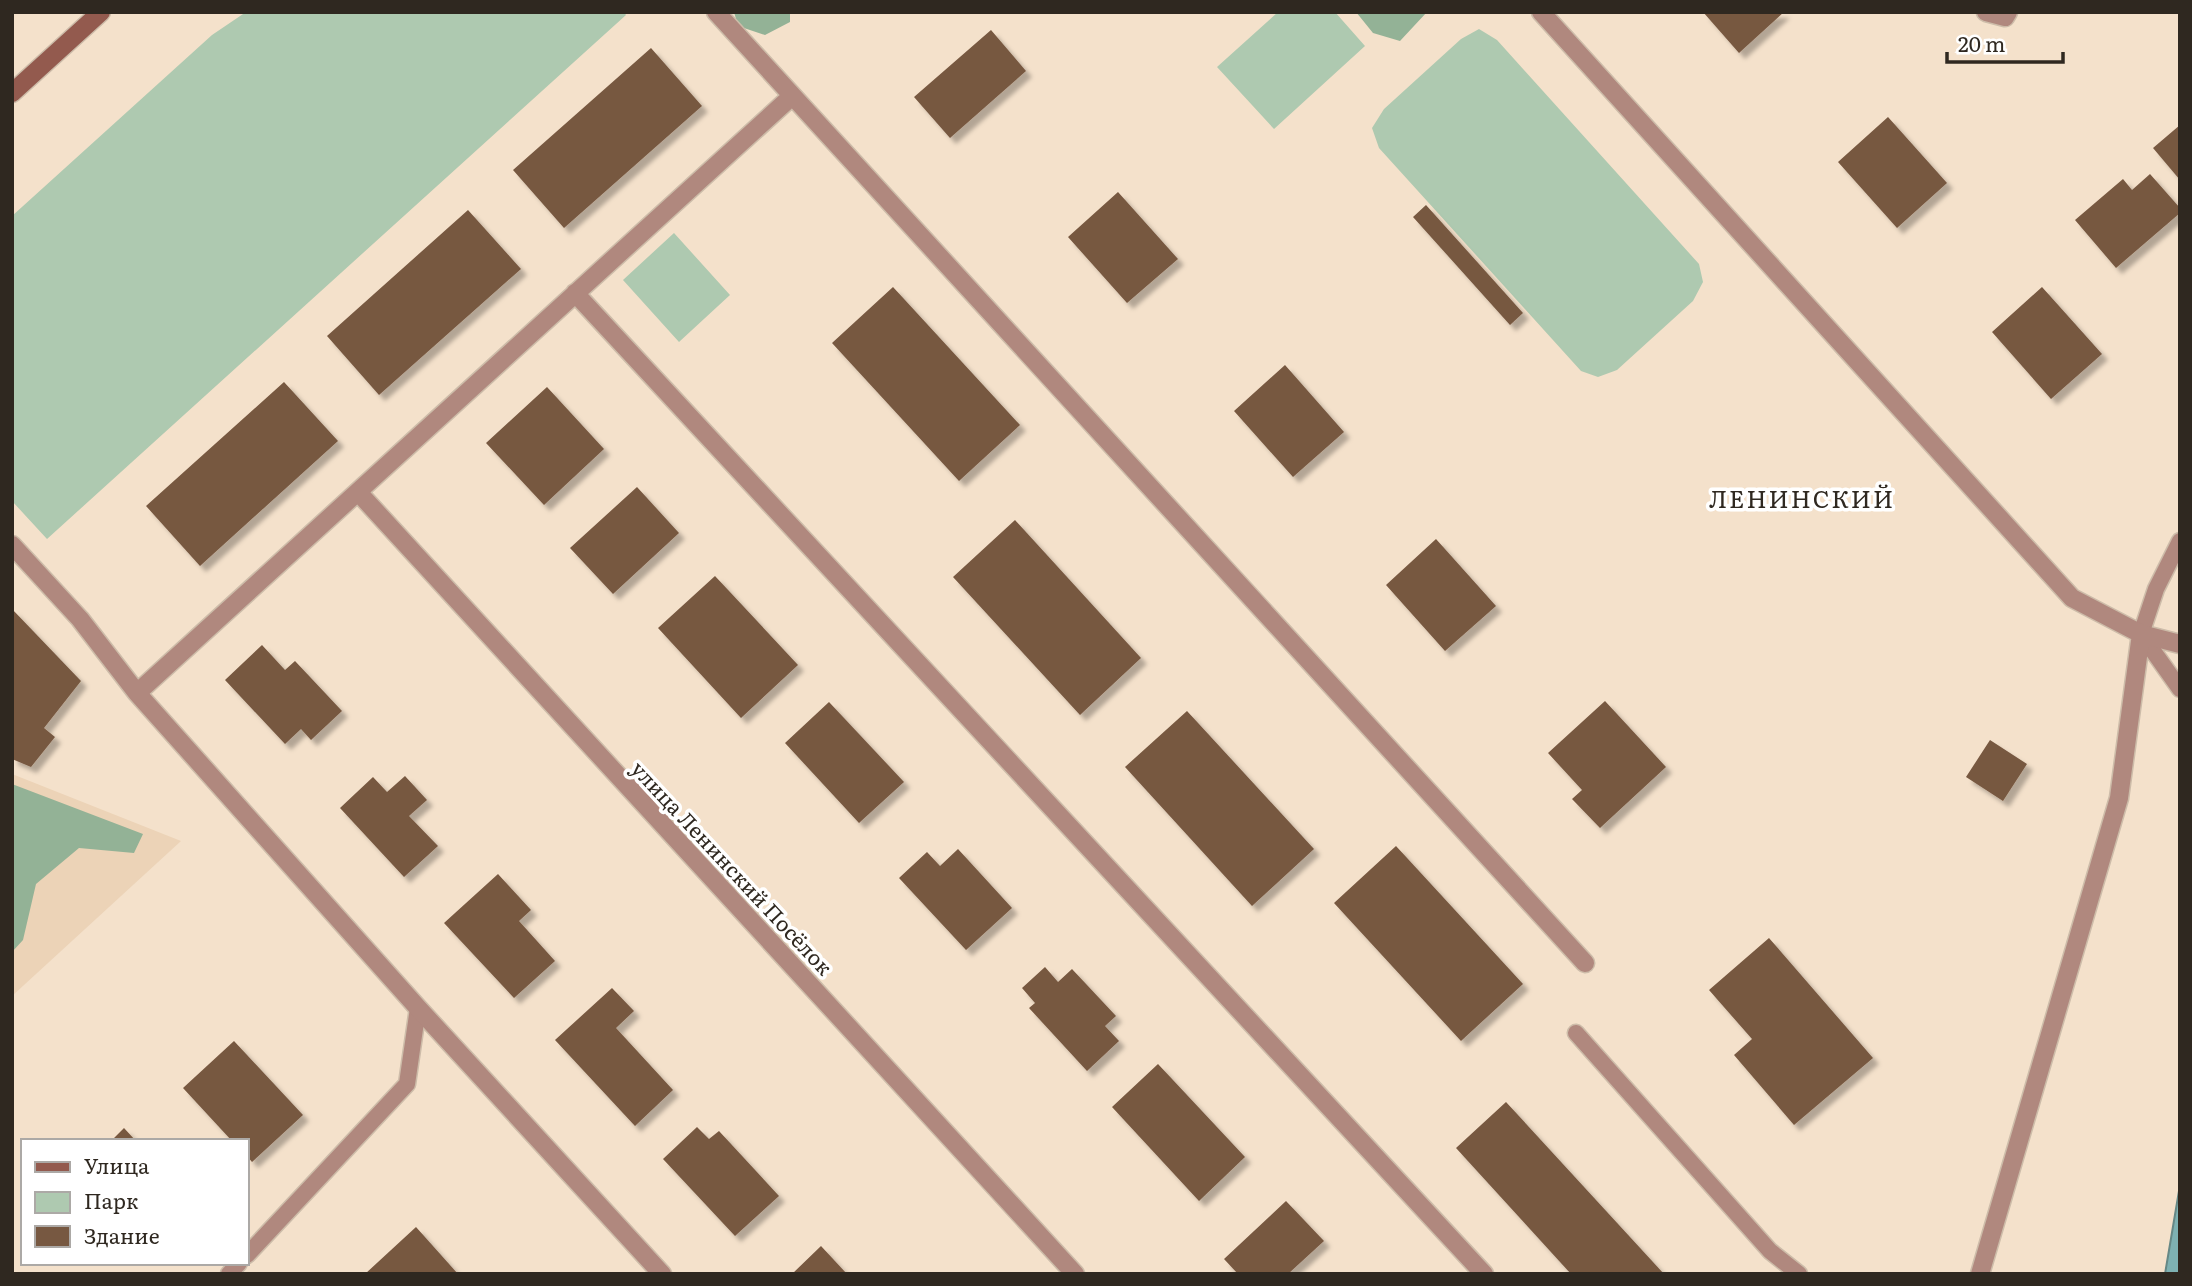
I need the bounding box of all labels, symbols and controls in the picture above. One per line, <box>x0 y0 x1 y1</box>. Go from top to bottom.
scale bar <box>1947 21 2062 65</box>
text: 20 m <box>1958 27 2005 58</box>
district label: ЛЕНИНСКИЙ <box>1709 480 1895 515</box>
street label: улица Ленинский Посёлок <box>625 753 841 981</box>
legend <box>21 1139 248 1265</box>
text: Улица <box>84 1149 150 1180</box>
text: Парк <box>84 1184 139 1215</box>
text: Здание <box>84 1219 160 1250</box>

